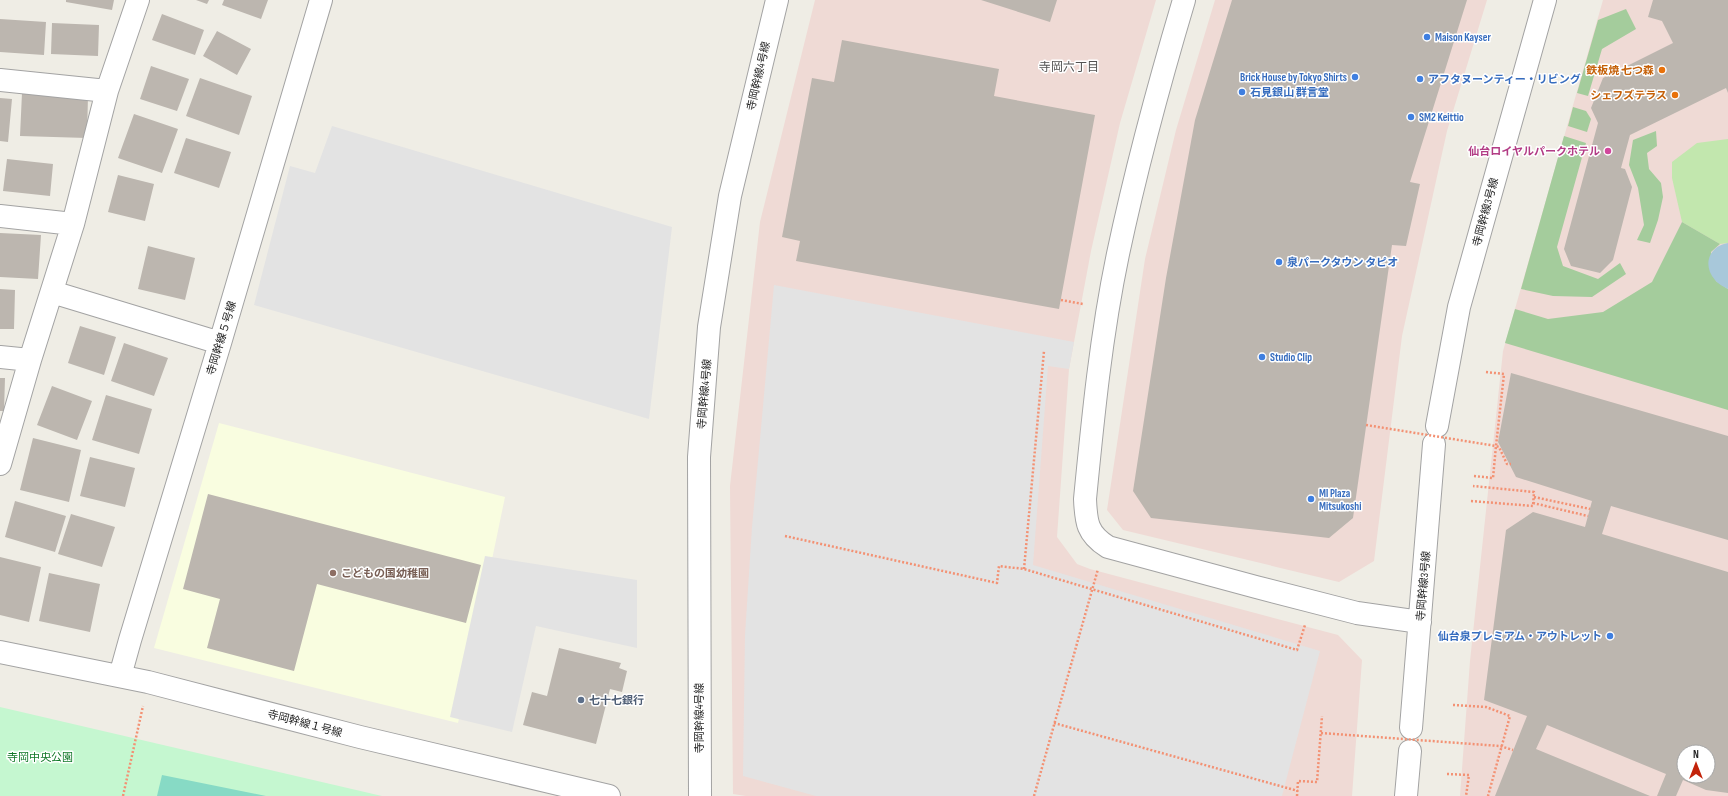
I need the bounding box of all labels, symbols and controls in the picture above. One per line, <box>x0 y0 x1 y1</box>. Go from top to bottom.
place label: Maison Kayser <box>1435 31 1492 44</box>
marker: Maison Kayser <box>1422 32 1432 42</box>
street label: 寺岡幹線4号線 <box>744 40 773 112</box>
district label: 寺岡六丁目 <box>1039 60 1099 75</box>
place label: 鉄板焼 七つ森 <box>1586 64 1654 77</box>
marker: 鉄板焼 七つ森 <box>1657 65 1667 75</box>
place label: Brick House by Tokyo Shirts <box>1240 71 1347 84</box>
marker: Brick House by Tokyo Shirts <box>1350 72 1360 82</box>
place label: アフタヌーンティー・リビング <box>1428 73 1581 86</box>
marker: アフタヌーンティー・リビング <box>1415 74 1425 84</box>
place label: 石見銀山 群言堂 <box>1250 86 1329 99</box>
marker: 石見銀山 群言堂 <box>1237 87 1247 97</box>
place label: シェフズテラス <box>1590 89 1667 102</box>
marker: シェフズテラス <box>1670 90 1680 100</box>
place label: SM2 Keittio <box>1419 111 1464 124</box>
marker: SM2 Keittio <box>1406 112 1416 122</box>
place label: 仙台ロイヤルパークホテル <box>1468 145 1600 158</box>
marker: 仙台ロイヤルパークホテル <box>1603 146 1613 156</box>
street label: 寺岡幹線3号線 <box>1470 176 1501 248</box>
place label: 泉パークタウン タピオ <box>1287 256 1398 269</box>
marker: 泉パークタウン タピオ <box>1274 257 1284 267</box>
street label: 寺岡幹線５号線 <box>204 299 239 377</box>
place label: Studio Clip <box>1270 351 1312 364</box>
marker: Studio Clip <box>1257 352 1267 362</box>
street label: 寺岡幹線4号線 <box>695 358 714 430</box>
place label: Ml Plaza Mitsukoshi <box>1319 487 1361 513</box>
marker: Ml Plaza Mitsukoshi <box>1306 494 1316 504</box>
street label: 寺岡幹線3号線 <box>1414 550 1433 622</box>
place label: こどもの国幼稚園 <box>341 567 429 580</box>
marker: こどもの国幼稚園 <box>328 568 338 578</box>
place label: 仙台泉プレミアム・アウトレット <box>1438 630 1602 643</box>
marker: 仙台泉プレミアム・アウトレット <box>1605 631 1615 641</box>
street label: 寺岡幹線4号線 <box>693 683 706 753</box>
place label: 七十七銀行 <box>589 694 644 707</box>
marker: 七十七銀行 <box>576 695 586 705</box>
street label: 寺岡幹線１号線 <box>266 707 344 740</box>
north arrow <box>1676 744 1716 784</box>
text: N <box>1693 748 1699 761</box>
park label: 寺岡中央公園 <box>7 751 73 764</box>

